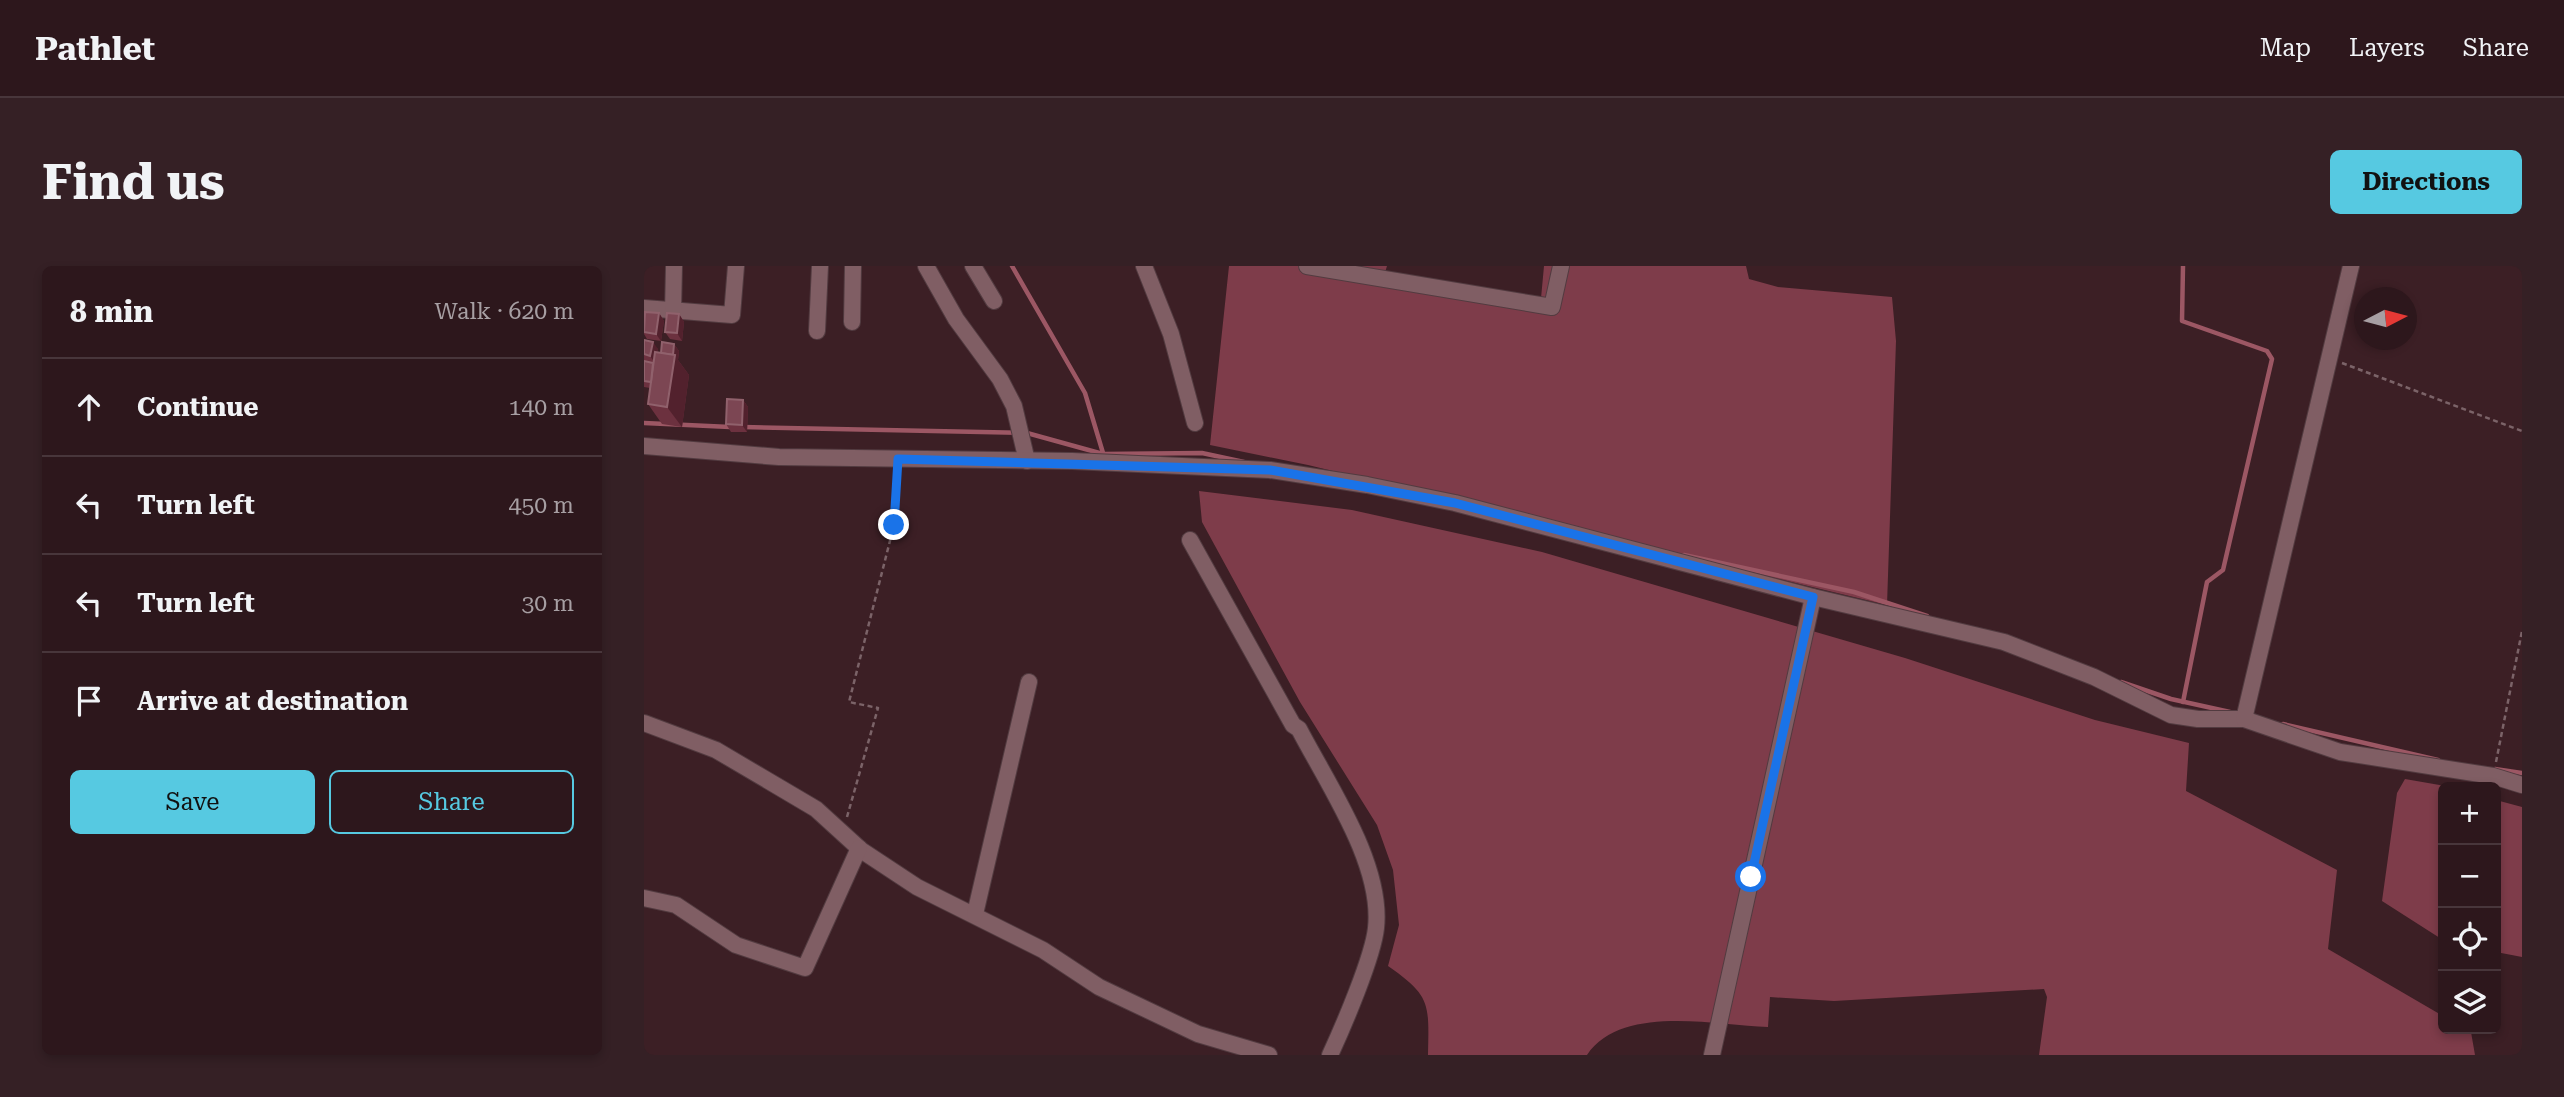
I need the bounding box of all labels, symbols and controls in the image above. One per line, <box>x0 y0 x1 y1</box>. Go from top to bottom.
text: Pathlet <box>35 29 155 68</box>
text: Map <box>2260 34 2311 62</box>
text: Layers <box>2349 34 2425 62</box>
text: Share <box>2463 34 2529 62</box>
button: Directions <box>2330 150 2522 214</box>
text: Find us <box>42 154 225 211</box>
north arrow <box>2354 287 2417 350</box>
text: 8 min <box>70 294 153 329</box>
text: Walk · 620 m <box>435 298 574 325</box>
icon: ahead <box>70 388 108 426</box>
text: Continue <box>137 392 259 422</box>
text: 140 m <box>509 394 574 421</box>
icon: left <box>70 486 108 524</box>
text: Turn left <box>137 490 255 520</box>
text: 450 m <box>509 492 574 519</box>
route end <box>878 509 909 540</box>
icon: left <box>70 584 108 622</box>
text: Turn left <box>137 588 255 618</box>
text: 30 m <box>521 590 574 617</box>
icon: arrive <box>70 682 108 720</box>
text: Arrive at destination <box>137 686 408 716</box>
button: Save <box>70 770 315 834</box>
button: Share <box>329 770 574 834</box>
map controls <box>2438 782 2501 1034</box>
button: + <box>2438 782 2501 845</box>
button: − <box>2438 845 2501 908</box>
route start <box>1735 861 1766 892</box>
button: locate <box>2438 908 2501 971</box>
button: layers <box>2438 971 2501 1034</box>

